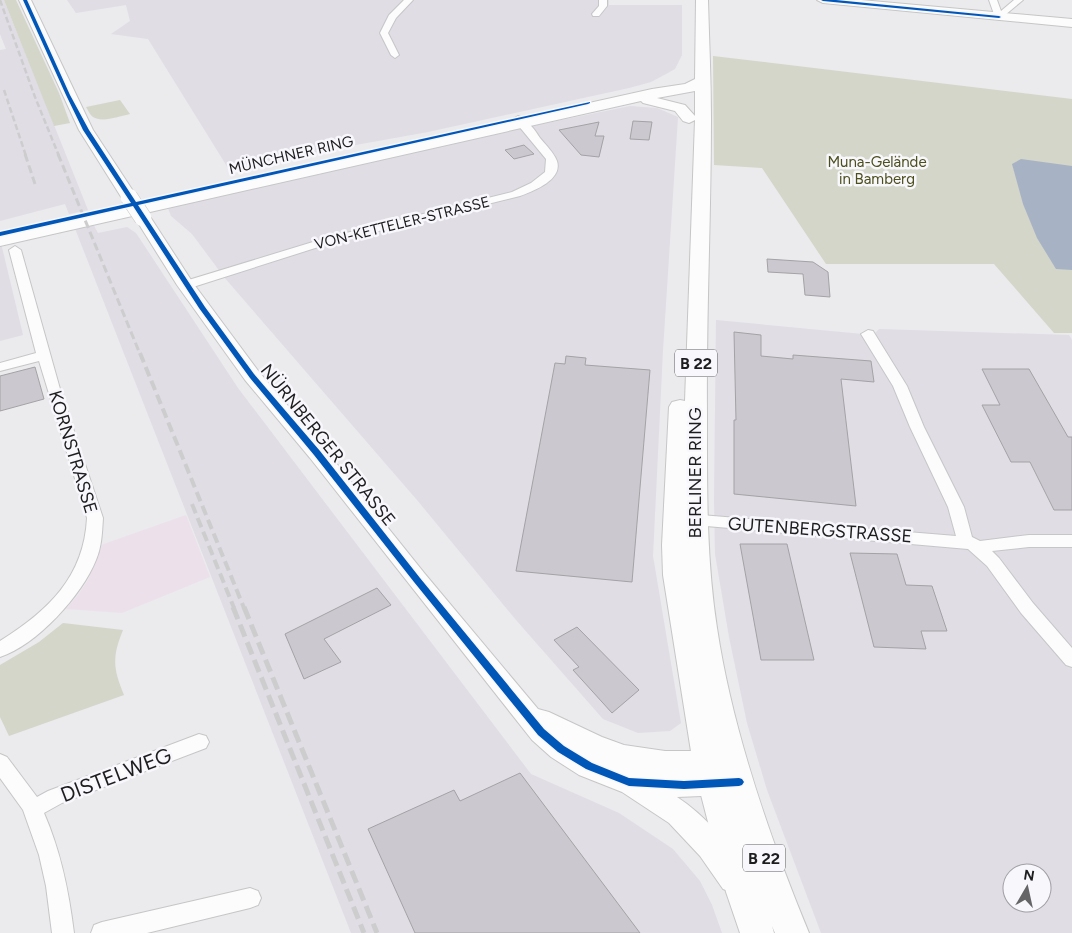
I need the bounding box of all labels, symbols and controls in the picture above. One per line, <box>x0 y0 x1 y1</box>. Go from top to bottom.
street label: MÜNCHNER RING <box>227 132 355 178</box>
park label: Muna-Gelände in Bamberg <box>827 153 927 188</box>
street label: VON-KETTELER-STRASSE <box>312 192 492 254</box>
road number: B 22 <box>675 349 717 376</box>
street label: NÜRNBERGER STRASSE <box>256 360 400 530</box>
street label: KORNSTRASSE <box>44 388 102 516</box>
street label: BERLINER RING <box>684 407 706 539</box>
street label: GUTENBERGSTRASSE <box>727 513 913 547</box>
street label: DISTELWEG <box>57 742 175 807</box>
road number: B 22 <box>743 844 785 871</box>
north arrow <box>1002 863 1052 913</box>
text: N <box>1022 866 1036 885</box>

